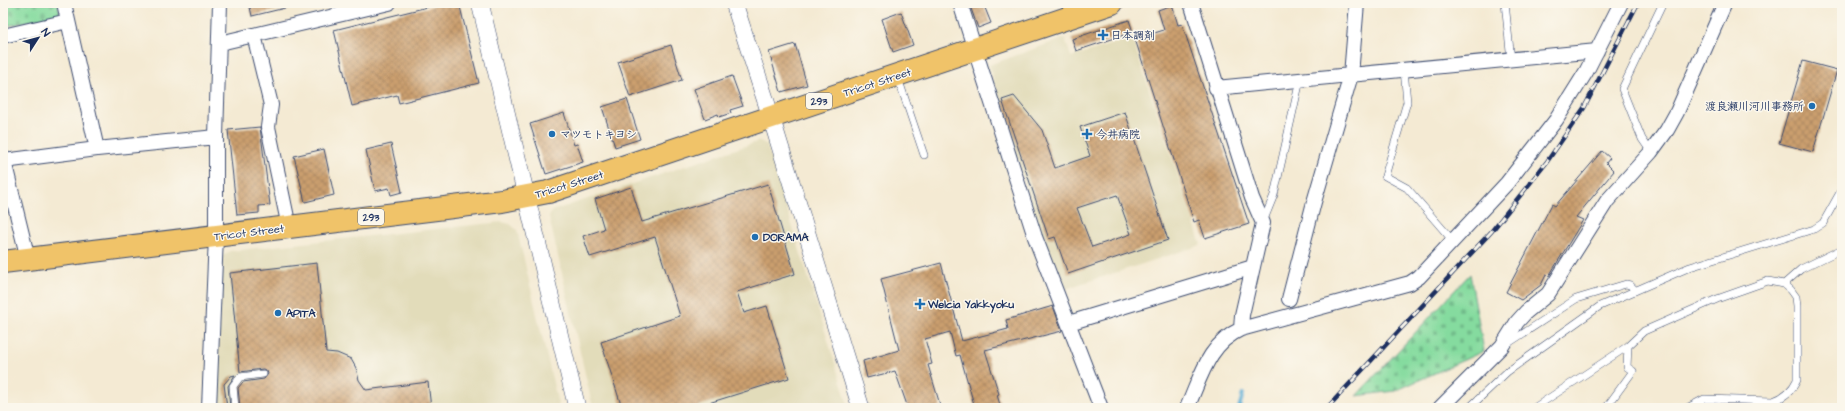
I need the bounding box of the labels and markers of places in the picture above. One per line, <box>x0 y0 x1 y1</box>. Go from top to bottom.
place label: 日本調剤 <box>1111 28 1155 43</box>
marker: 日本調剤 <box>1098 30 1108 40</box>
place label: 渡良瀬川河川事務所 <box>1705 99 1804 114</box>
marker: 渡良瀬川河川事務所 <box>1807 101 1817 111</box>
place label: マツモトキヨシ <box>560 127 637 142</box>
place label: 今井病院 <box>1096 127 1140 142</box>
marker: 今井病院 <box>1081 128 1093 140</box>
marker: マツモトキヨシ <box>547 129 557 139</box>
place label: DORAMA <box>763 230 809 245</box>
marker: DORAMA <box>750 232 760 242</box>
place label: Welcia Yakkyoku <box>927 297 1015 314</box>
marker: Welcia Yakkyoku <box>915 299 925 309</box>
place label: APITA <box>286 306 317 321</box>
marker: APITA <box>273 308 283 318</box>

